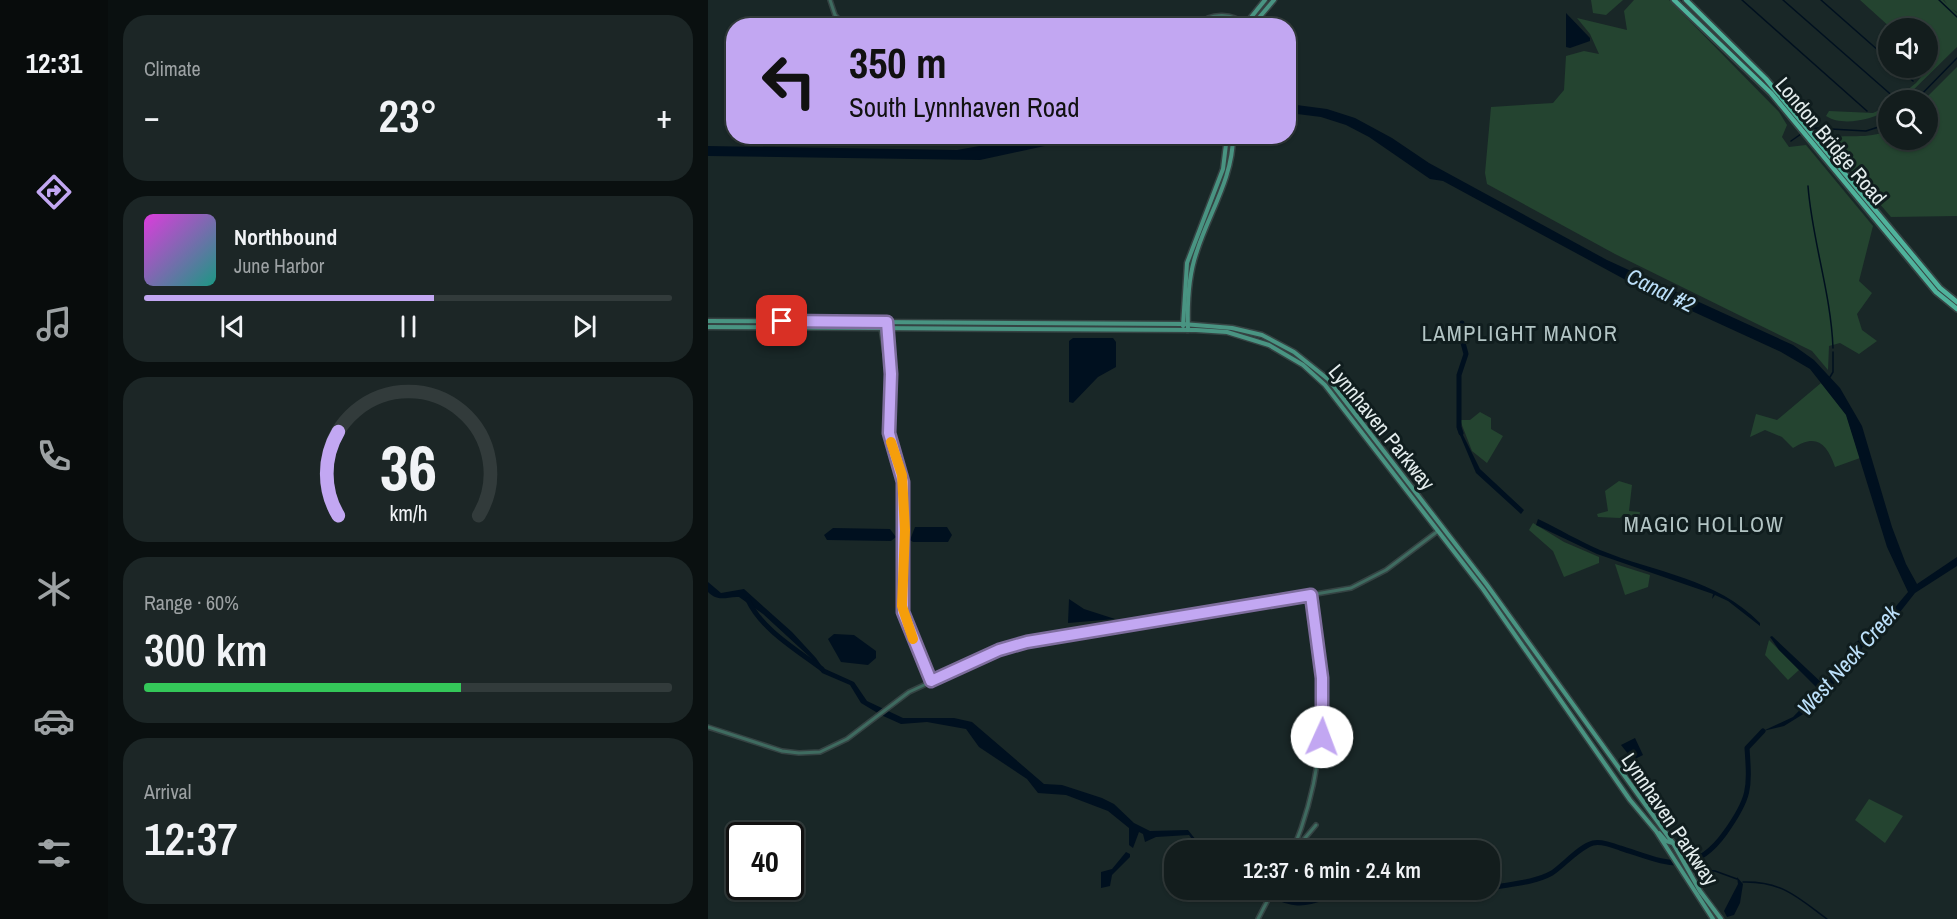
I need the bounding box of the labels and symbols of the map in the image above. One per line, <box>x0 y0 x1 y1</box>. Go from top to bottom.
street label: London Bridge Road <box>1769 71 1893 211</box>
water label: Canal #2 <box>1622 261 1701 320</box>
pin <box>756 295 807 346</box>
district label: LAMPLIGHT MANOR <box>1422 318 1618 348</box>
street label: Lynnhaven Parkway <box>1322 358 1442 496</box>
district label: MAGIC HOLLOW <box>1624 509 1784 539</box>
water label: West Neck Creek <box>1790 597 1907 722</box>
position arrow <box>1290 705 1354 769</box>
street label: Lynnhaven Parkway <box>1615 747 1725 891</box>
speed limit sign: 40 <box>726 822 804 900</box>

